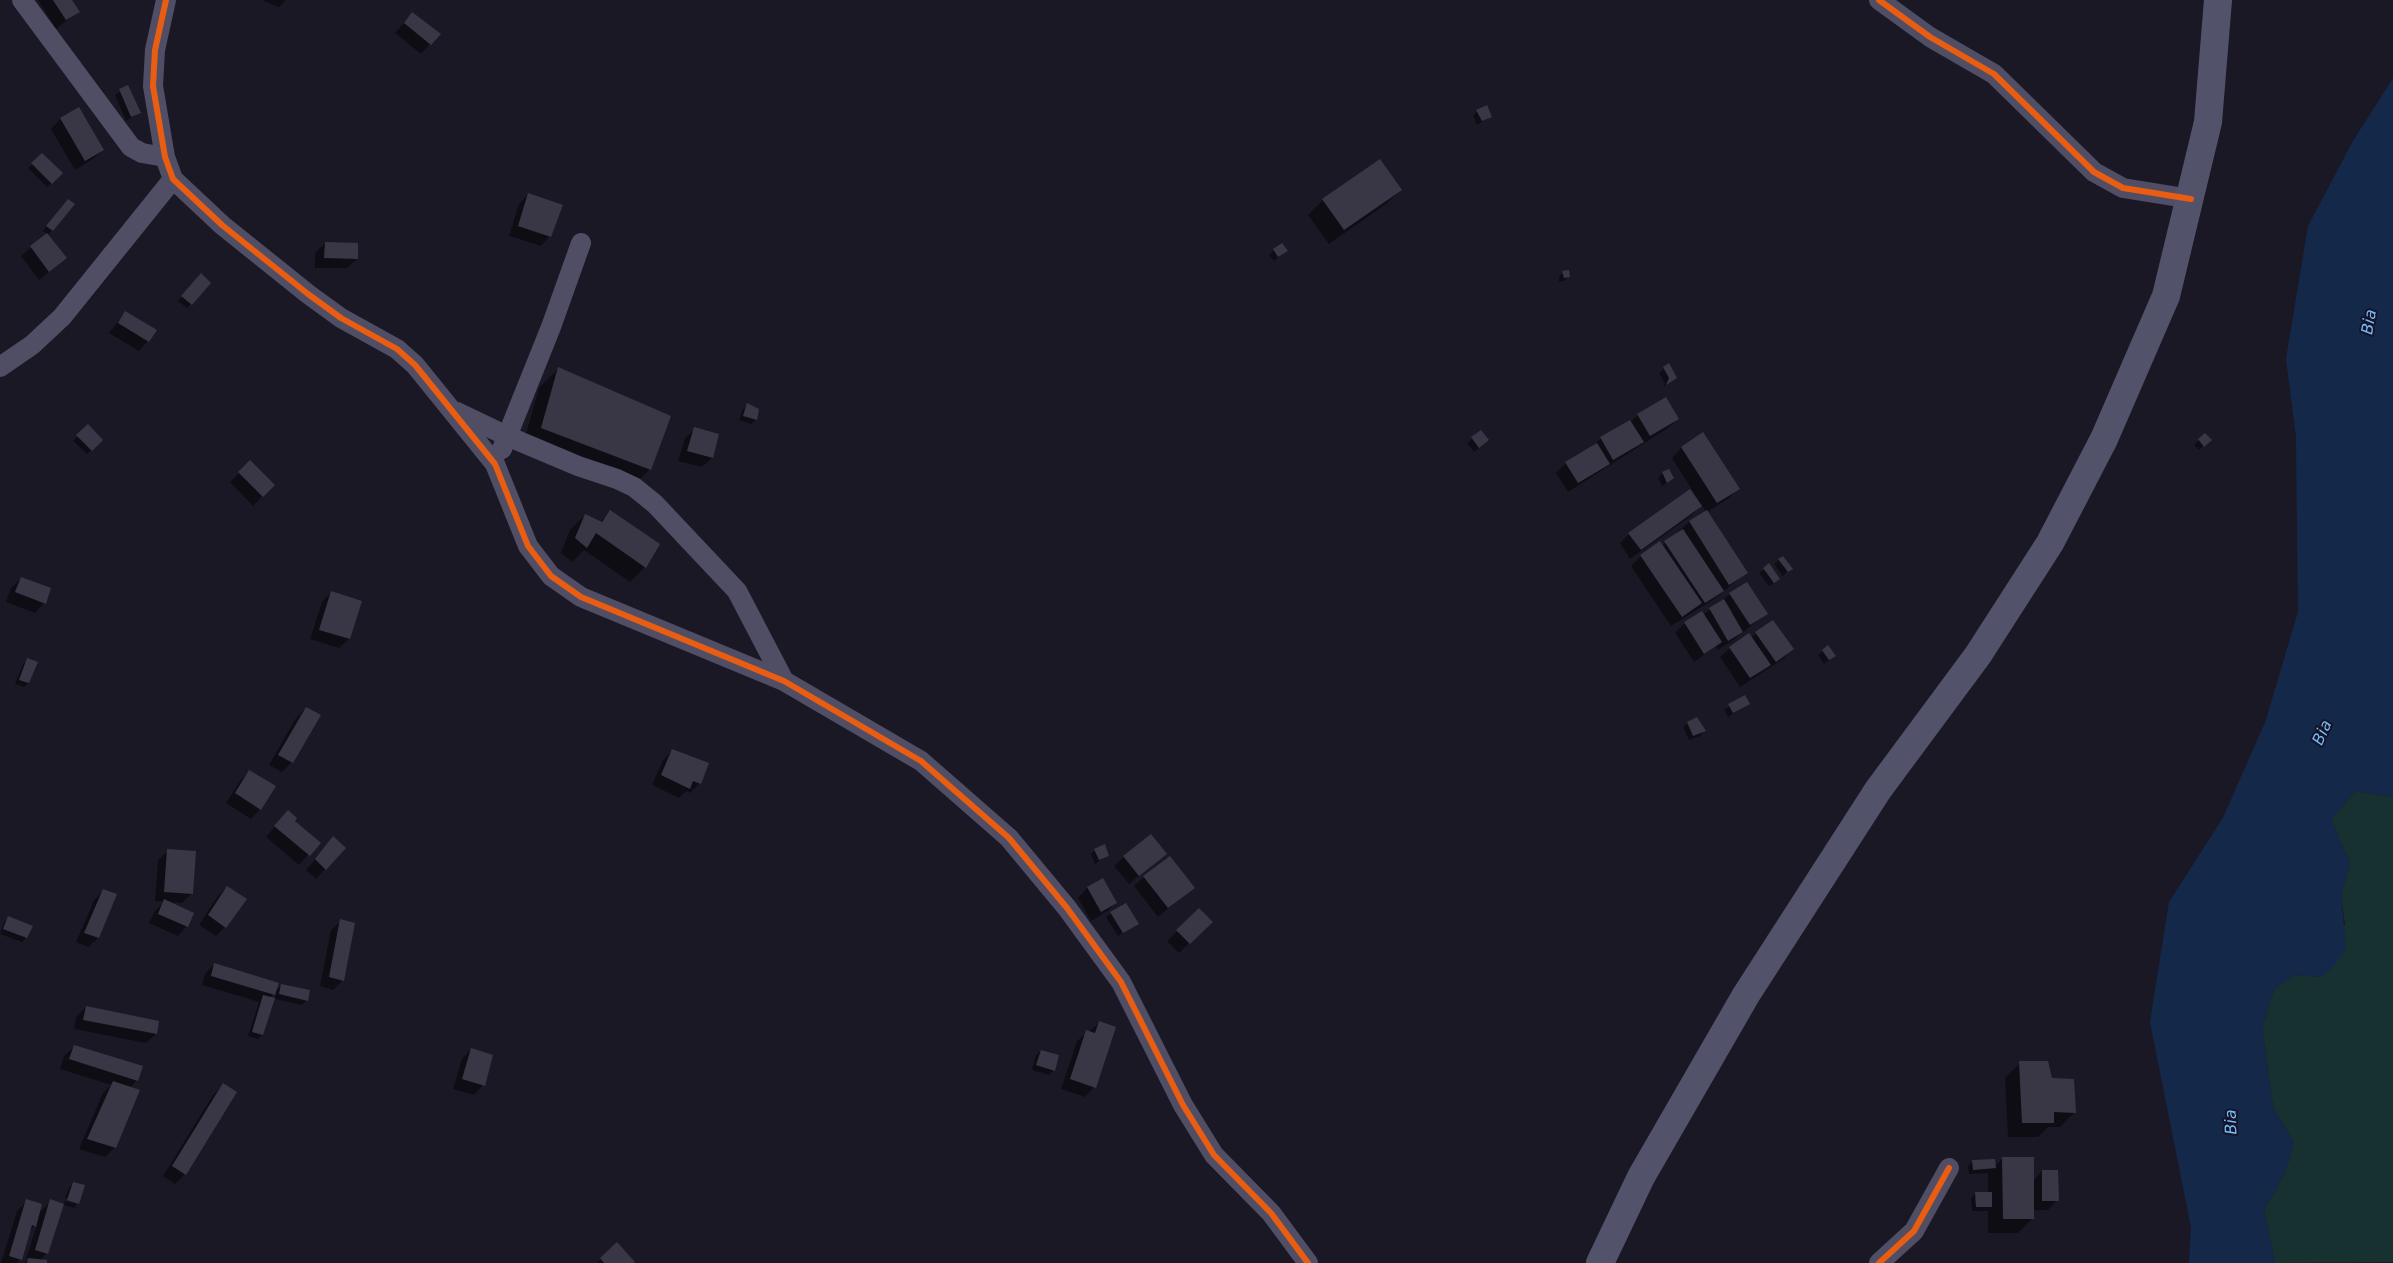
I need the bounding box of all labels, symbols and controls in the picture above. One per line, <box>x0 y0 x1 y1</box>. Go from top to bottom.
water label: Bia <box>2358 308 2382 336</box>
water label: Bia <box>2309 718 2337 748</box>
water label: Bia <box>2222 1109 2242 1135</box>

